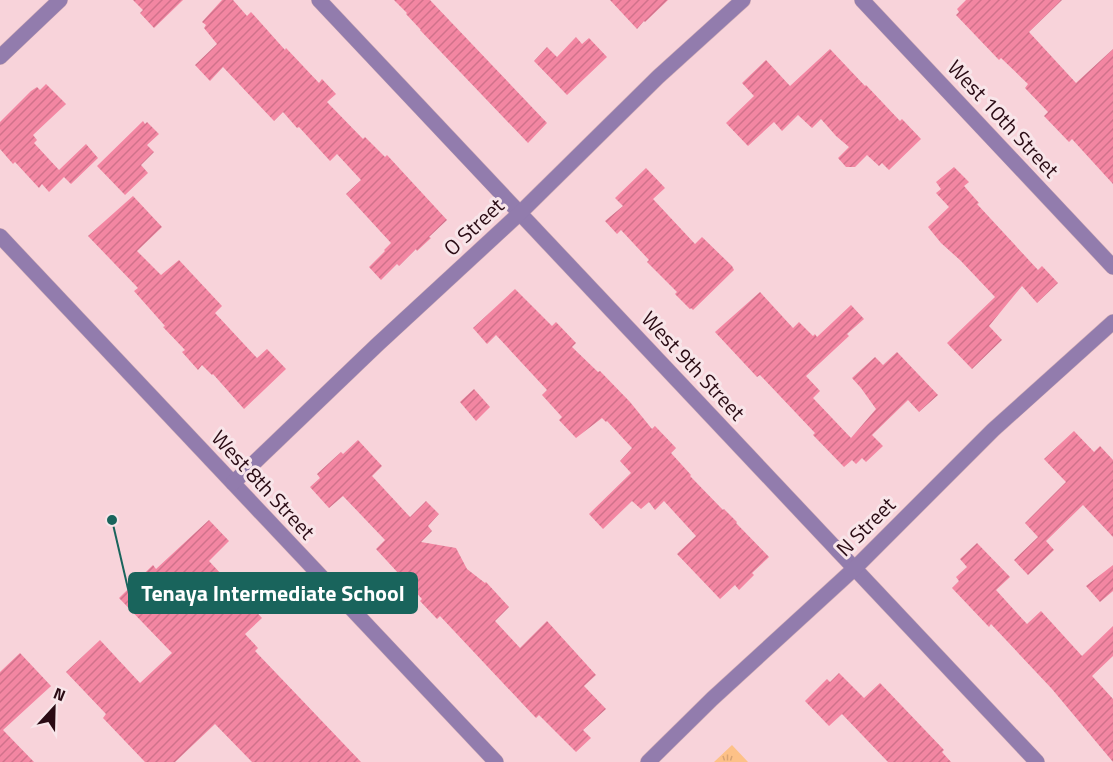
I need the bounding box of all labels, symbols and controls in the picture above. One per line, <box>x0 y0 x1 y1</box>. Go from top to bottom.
street label: West 10th Street <box>940 52 1068 185</box>
street label: O Street <box>436 189 511 263</box>
street label: West 9th Street <box>634 303 754 428</box>
street label: West 8th Street <box>204 422 324 547</box>
street label: N Street <box>828 489 903 563</box>
callout: Tenaya Intermediate School <box>129 573 417 613</box>
text: Tenaya Intermediate School <box>141 576 405 610</box>
north arrow <box>24 678 84 738</box>
text: N <box>50 681 69 707</box>

